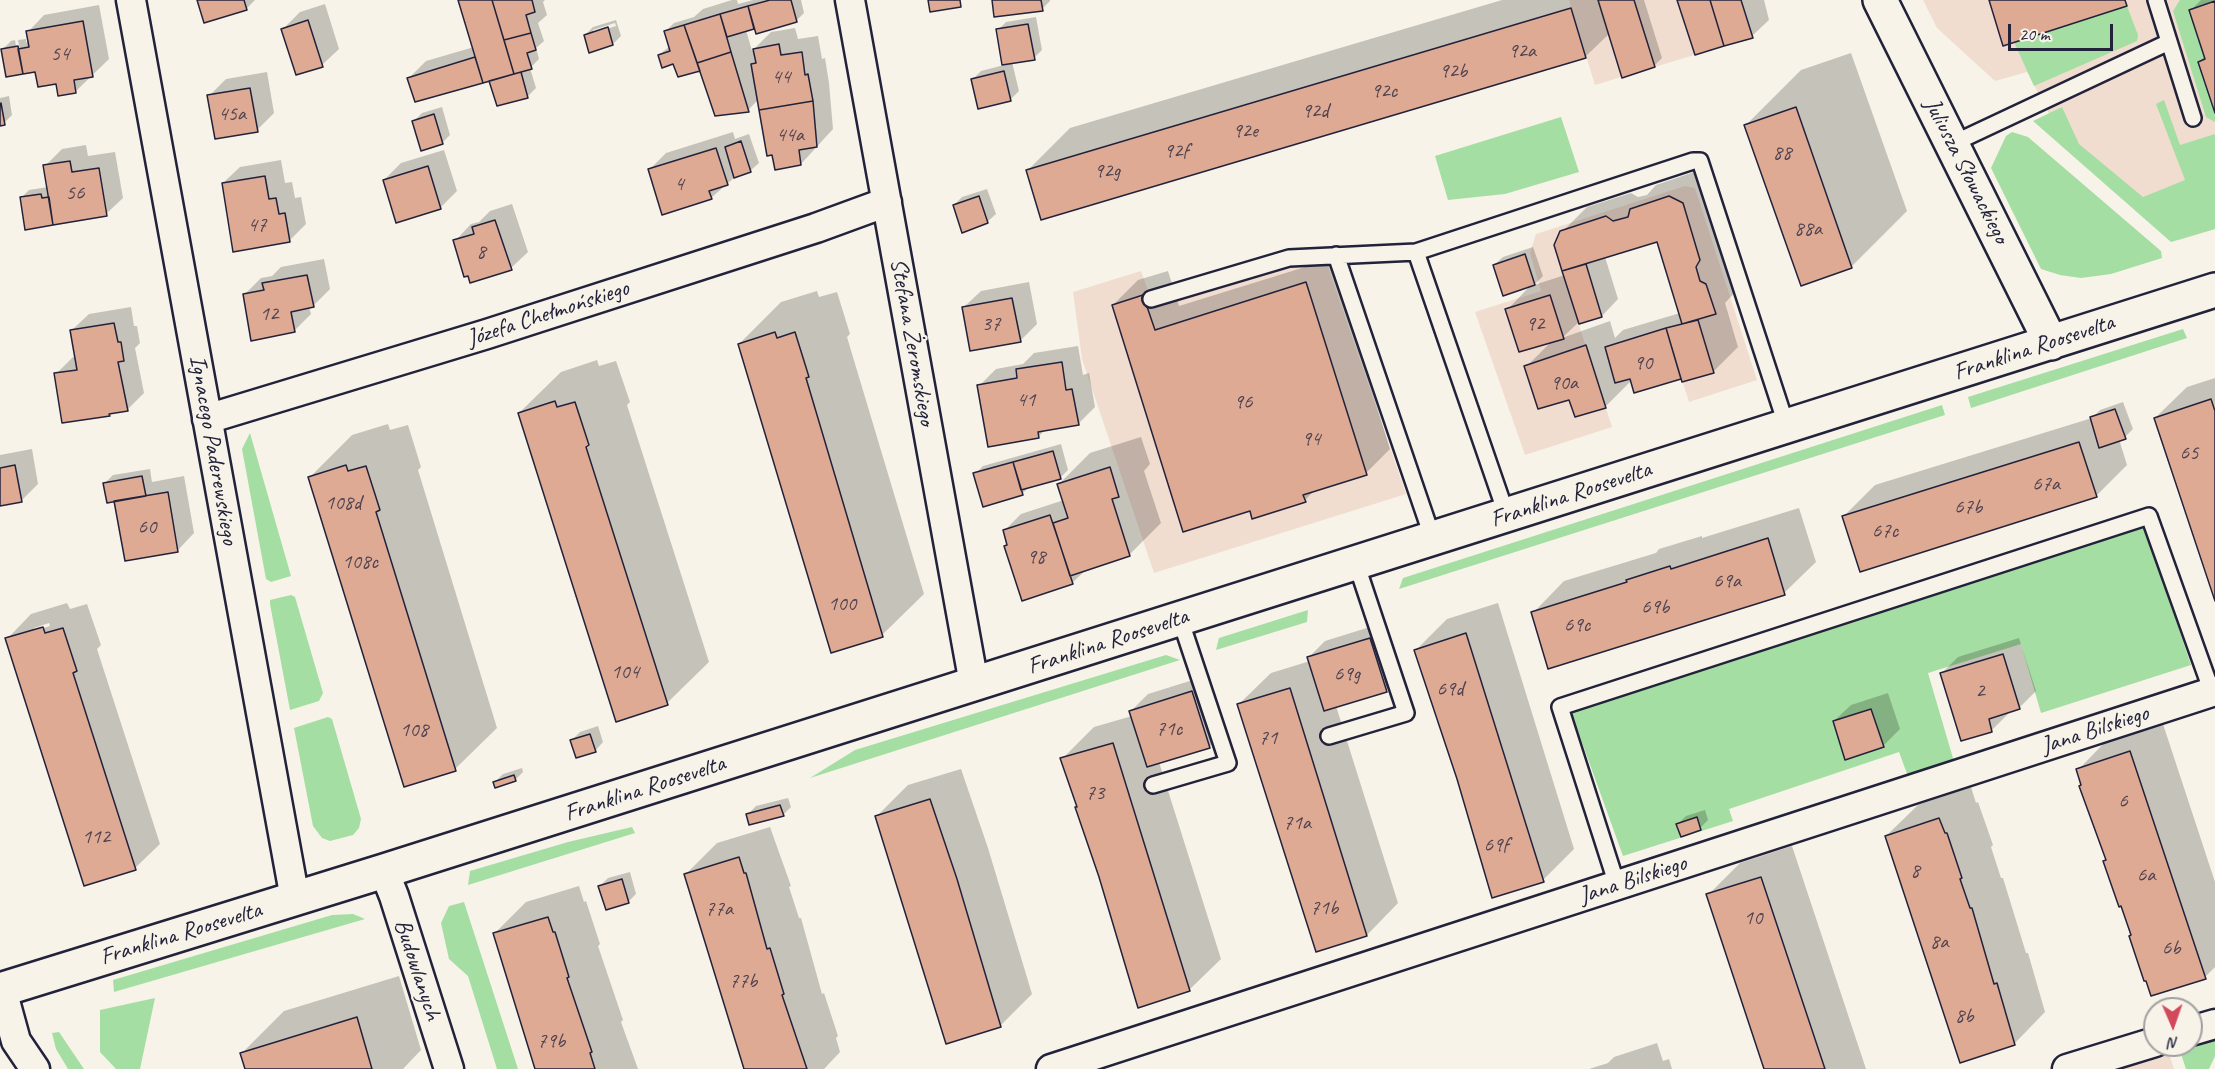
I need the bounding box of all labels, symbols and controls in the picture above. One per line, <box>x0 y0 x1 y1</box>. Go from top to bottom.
scale bar <box>2011 12 2116 50</box>
text: 20 m <box>2019 23 2050 45</box>
house number: 92a <box>1508 38 1536 64</box>
house number: 54 <box>51 41 69 67</box>
house number: 92b <box>1439 58 1467 84</box>
house number: 44 <box>772 64 790 90</box>
house number: 92c <box>1371 78 1397 104</box>
street label: Juliusza Słowackiego <box>1917 94 2015 248</box>
house number: 92d <box>1301 98 1329 124</box>
house number: 45a <box>218 101 246 127</box>
house number: 92e <box>1232 118 1258 144</box>
house number: 44a <box>776 122 804 148</box>
house number: 92f <box>1163 138 1189 164</box>
house number: 88 <box>1773 140 1791 166</box>
house number: 92g <box>1094 158 1120 184</box>
house number: 4 <box>674 171 684 197</box>
house number: 56 <box>66 180 84 206</box>
house number: 47 <box>248 212 266 238</box>
house number: 88a <box>1794 216 1822 242</box>
house number: 8 <box>476 239 486 265</box>
street label: Stefana Żeromskiego <box>883 256 941 428</box>
street label: Józefa Chełmońskiego <box>463 274 633 354</box>
house number: 12 <box>260 301 278 327</box>
street label: Franklina Roosevelta <box>1950 308 2118 388</box>
house number: 37 <box>982 311 1000 337</box>
house number: 92 <box>1526 311 1544 337</box>
house number: 90 <box>1634 350 1652 376</box>
street label: Ignacego Paderewskiego <box>182 353 244 547</box>
house number: 90a <box>1550 370 1578 396</box>
house number: 41 <box>1017 387 1035 413</box>
house number: 96 <box>1234 389 1252 415</box>
house number: 94 <box>1302 426 1320 452</box>
house number: 65 <box>2180 440 2198 466</box>
street label: Franklina Roosevelta <box>1487 455 1655 535</box>
house number: 67a <box>2032 471 2060 497</box>
house number: 108d <box>325 490 361 516</box>
house number: 67b <box>1954 494 1982 520</box>
house number: 60 <box>138 514 156 540</box>
house number: 67c <box>1872 518 1898 544</box>
house number: 98 <box>1027 544 1045 570</box>
house number: 108c <box>342 549 378 575</box>
house number: 69a <box>1713 568 1741 594</box>
house number: 100 <box>828 591 856 617</box>
house number: 69b <box>1641 594 1669 620</box>
street label: Franklina Roosevelta <box>1024 602 1192 682</box>
house number: 69c <box>1564 612 1590 638</box>
house number: 104 <box>611 659 639 685</box>
house number: 69g <box>1334 661 1360 687</box>
house number: 69d <box>1436 676 1464 702</box>
house number: 2 <box>1975 678 1985 704</box>
street label: Jana Bilskiego <box>2038 699 2152 761</box>
house number: 71c <box>1156 716 1182 742</box>
house number: 108 <box>400 717 428 743</box>
house number: 71 <box>1259 725 1277 751</box>
street label: Franklina Roosevelta <box>561 749 729 829</box>
house number: 73 <box>1086 780 1104 806</box>
house number: 6 <box>2118 788 2128 814</box>
house number: 71a <box>1283 810 1311 836</box>
house number: 112 <box>82 824 110 850</box>
house number: 69f <box>1483 832 1509 858</box>
street label: Jana Bilskiego <box>1576 849 1690 911</box>
house number: 8 <box>1910 858 1920 884</box>
house number: 6a <box>2137 862 2155 888</box>
house number: 71b <box>1310 895 1338 921</box>
street label: Franklina Roosevelta <box>97 896 265 972</box>
house number: 77a <box>705 896 733 922</box>
house number: 10 <box>1744 905 1762 931</box>
street label: Budowlanych <box>387 916 447 1024</box>
house number: 8a <box>1930 929 1948 955</box>
house number: 6b <box>2162 935 2180 961</box>
house number: 77b <box>729 968 757 994</box>
north arrow <box>2143 997 2203 1057</box>
house number: 8b <box>1955 1003 1973 1029</box>
house number: 79b <box>537 1028 565 1054</box>
text: N <box>2168 1033 2179 1053</box>

